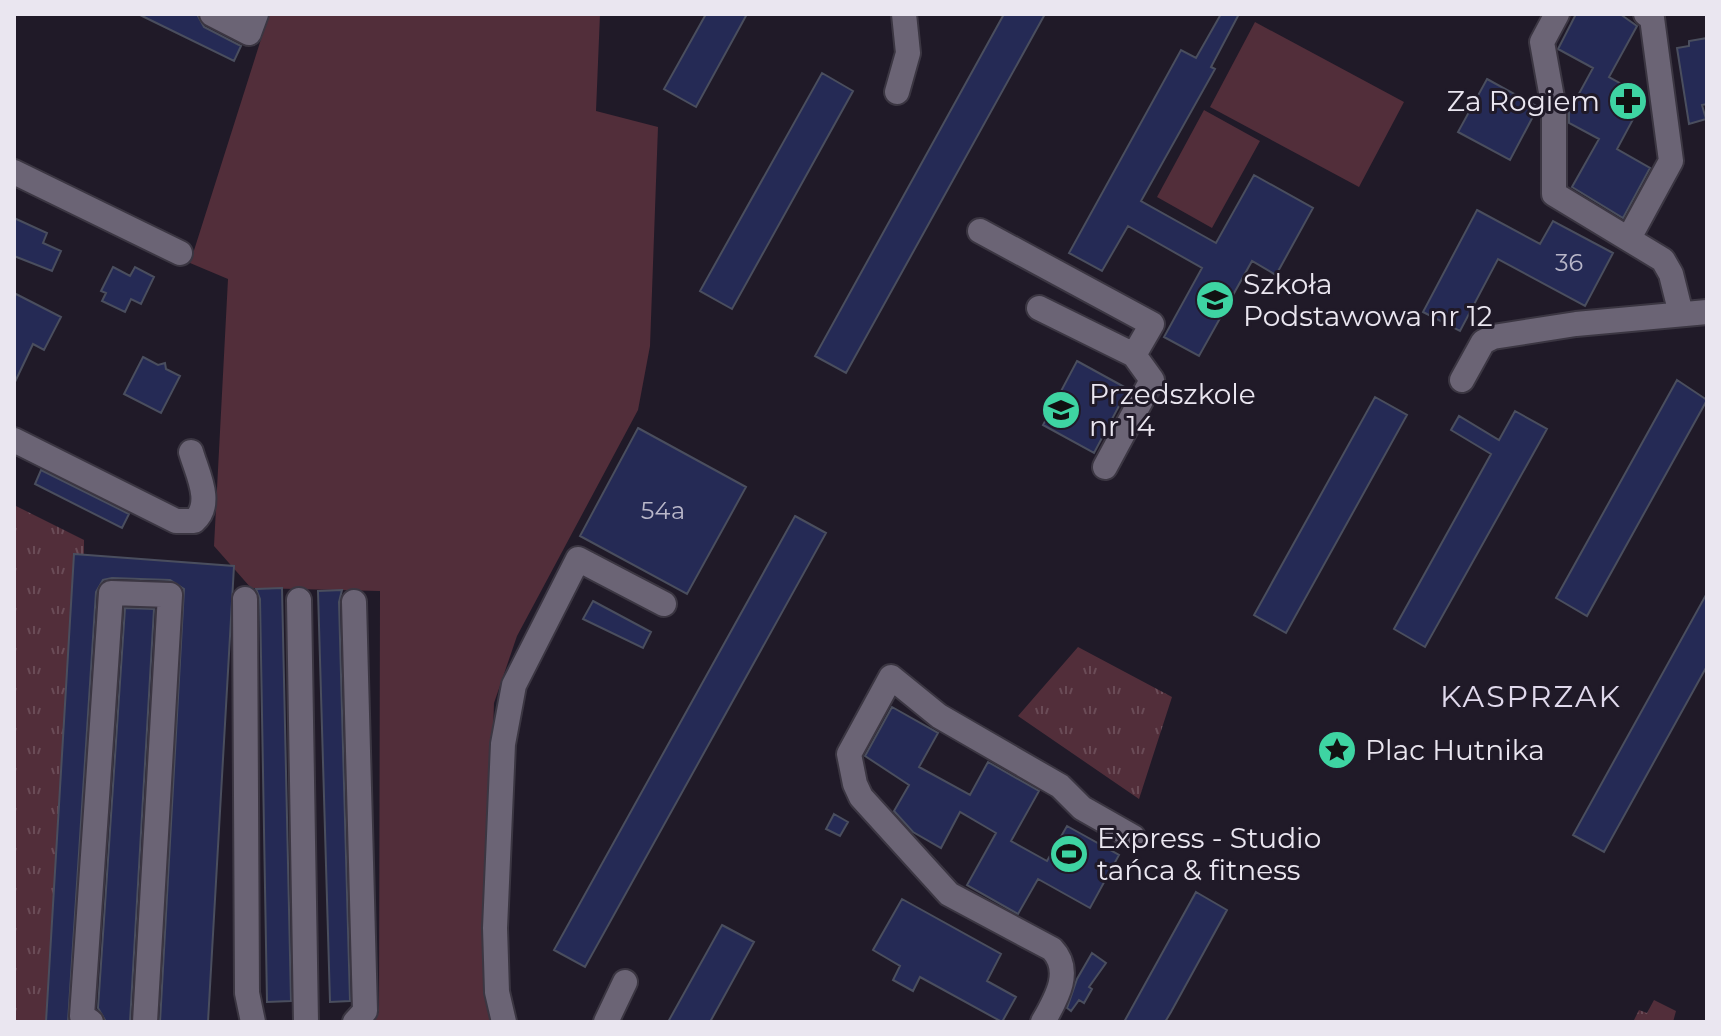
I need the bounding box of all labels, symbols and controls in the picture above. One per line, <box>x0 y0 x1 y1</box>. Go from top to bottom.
pharmacy icon: Za Rogiem <box>1607 80 1649 122</box>
place label: Za Rogiem <box>1447 84 1600 118</box>
house number: 36 <box>1555 248 1583 277</box>
place label: Szkoła Podstawowa nr 12 <box>1243 267 1493 333</box>
school or university icon: Szkoła Podstawowa nr 12 <box>1194 279 1236 321</box>
place label: Przedszkole nr 14 <box>1089 377 1256 443</box>
school or university icon: Przedszkole nr 14 <box>1040 389 1082 431</box>
house number: 54a <box>641 496 685 525</box>
district label: KASPRZAK <box>1440 678 1622 715</box>
place icon: Plac Hutnika <box>1316 729 1358 771</box>
place label: Plac Hutnika <box>1365 733 1545 767</box>
place label: Express - Studio tańca & fitness <box>1097 821 1321 887</box>
sports icon: Express - Studio tańca & fitness <box>1048 833 1090 875</box>

